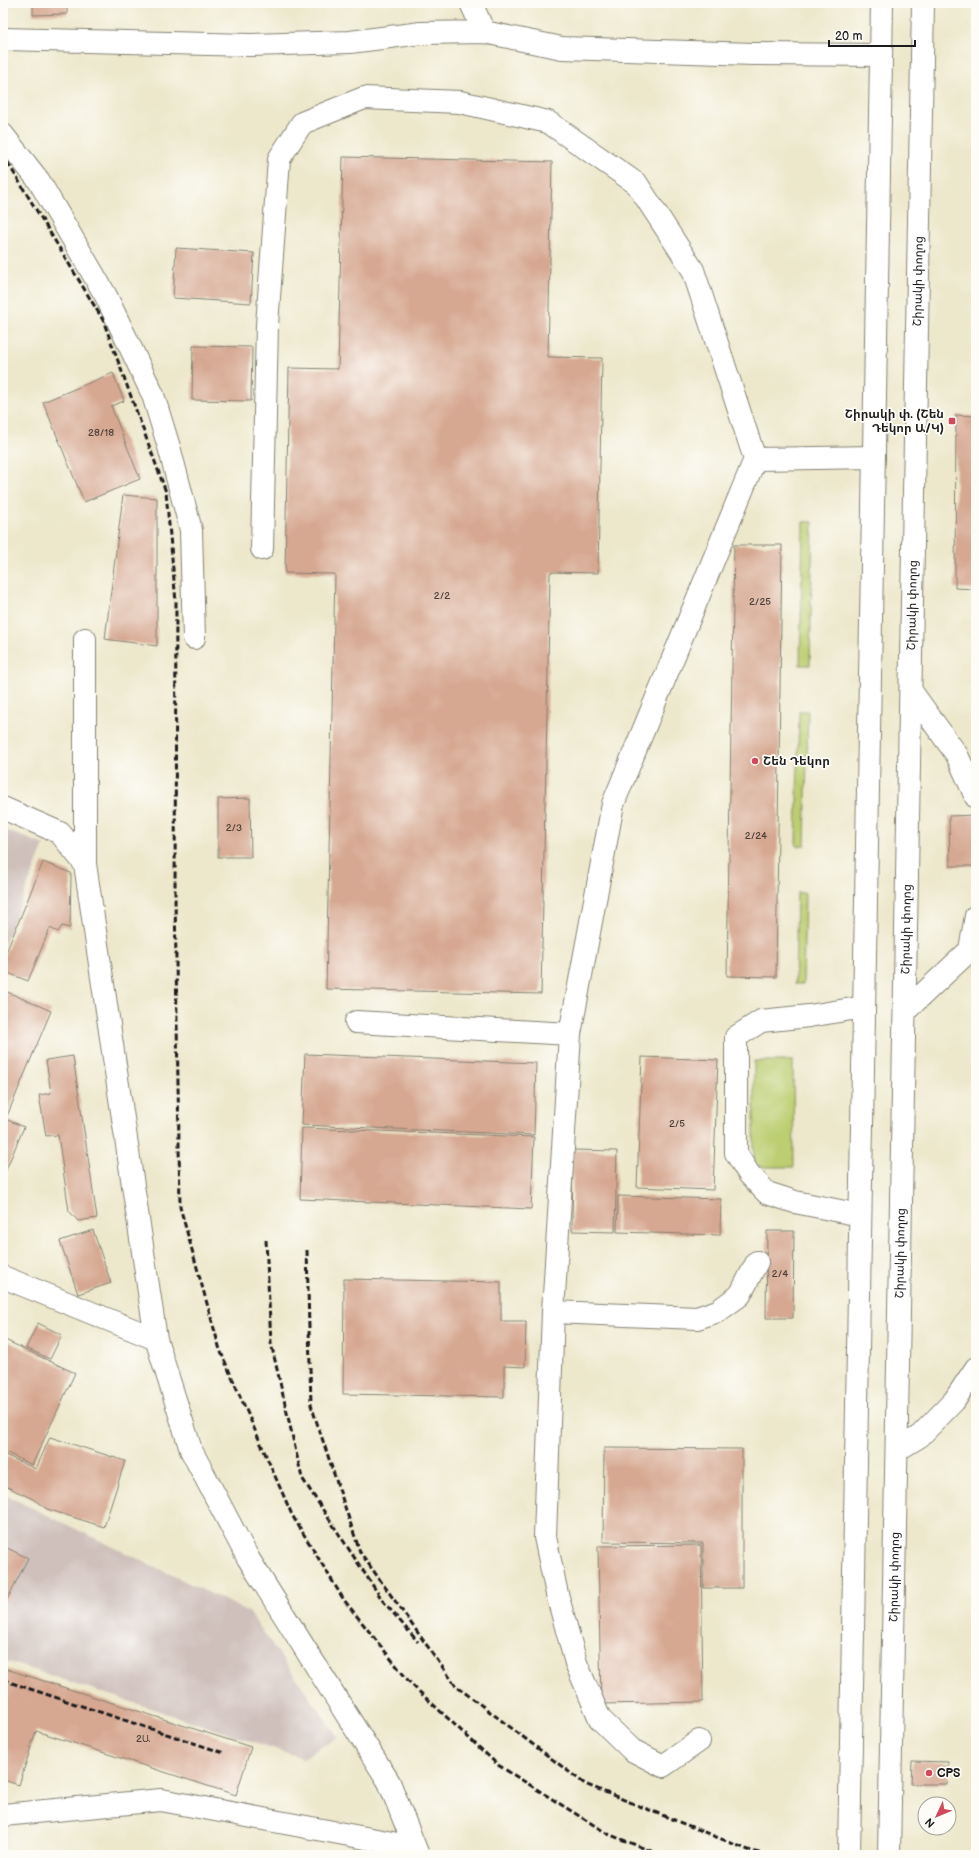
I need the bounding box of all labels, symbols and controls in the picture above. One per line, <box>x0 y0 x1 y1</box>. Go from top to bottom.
scale bar <box>829 22 915 48</box>
text: 20 m <box>835 29 862 44</box>
street label: Շիրակի փողոց <box>910 236 926 327</box>
place label: Շիրակի փ. (Շեն Դեկոր Ա/Կ) <box>845 407 944 436</box>
marker: Շիրակի փ. (Շեն Դեկոր Ա/Կ) <box>947 416 957 426</box>
house number: 28/18 <box>88 427 114 439</box>
street label: Շիրակի փողոց <box>904 560 920 651</box>
house number: 2/2 <box>434 590 450 602</box>
house number: 2/25 <box>749 596 771 608</box>
place label: Շեն Դեկոր <box>763 754 830 769</box>
marker: Շեն Դեկոր <box>750 756 760 766</box>
house number: 2/3 <box>226 822 242 834</box>
house number: 2/24 <box>745 830 767 842</box>
street label: Շիրակի փողոց <box>898 884 914 975</box>
house number: 2/5 <box>669 1118 685 1130</box>
street label: Շիրակի փողոց <box>892 1208 908 1298</box>
house number: 2/4 <box>772 1268 788 1280</box>
street label: Շիրակի փողոց <box>886 1532 902 1622</box>
house number: 2Ա <box>136 1733 151 1745</box>
place label: CPS <box>937 1766 960 1781</box>
marker: CPS <box>924 1768 934 1778</box>
north arrow <box>917 1796 957 1836</box>
text: N <box>923 1815 938 1830</box>

